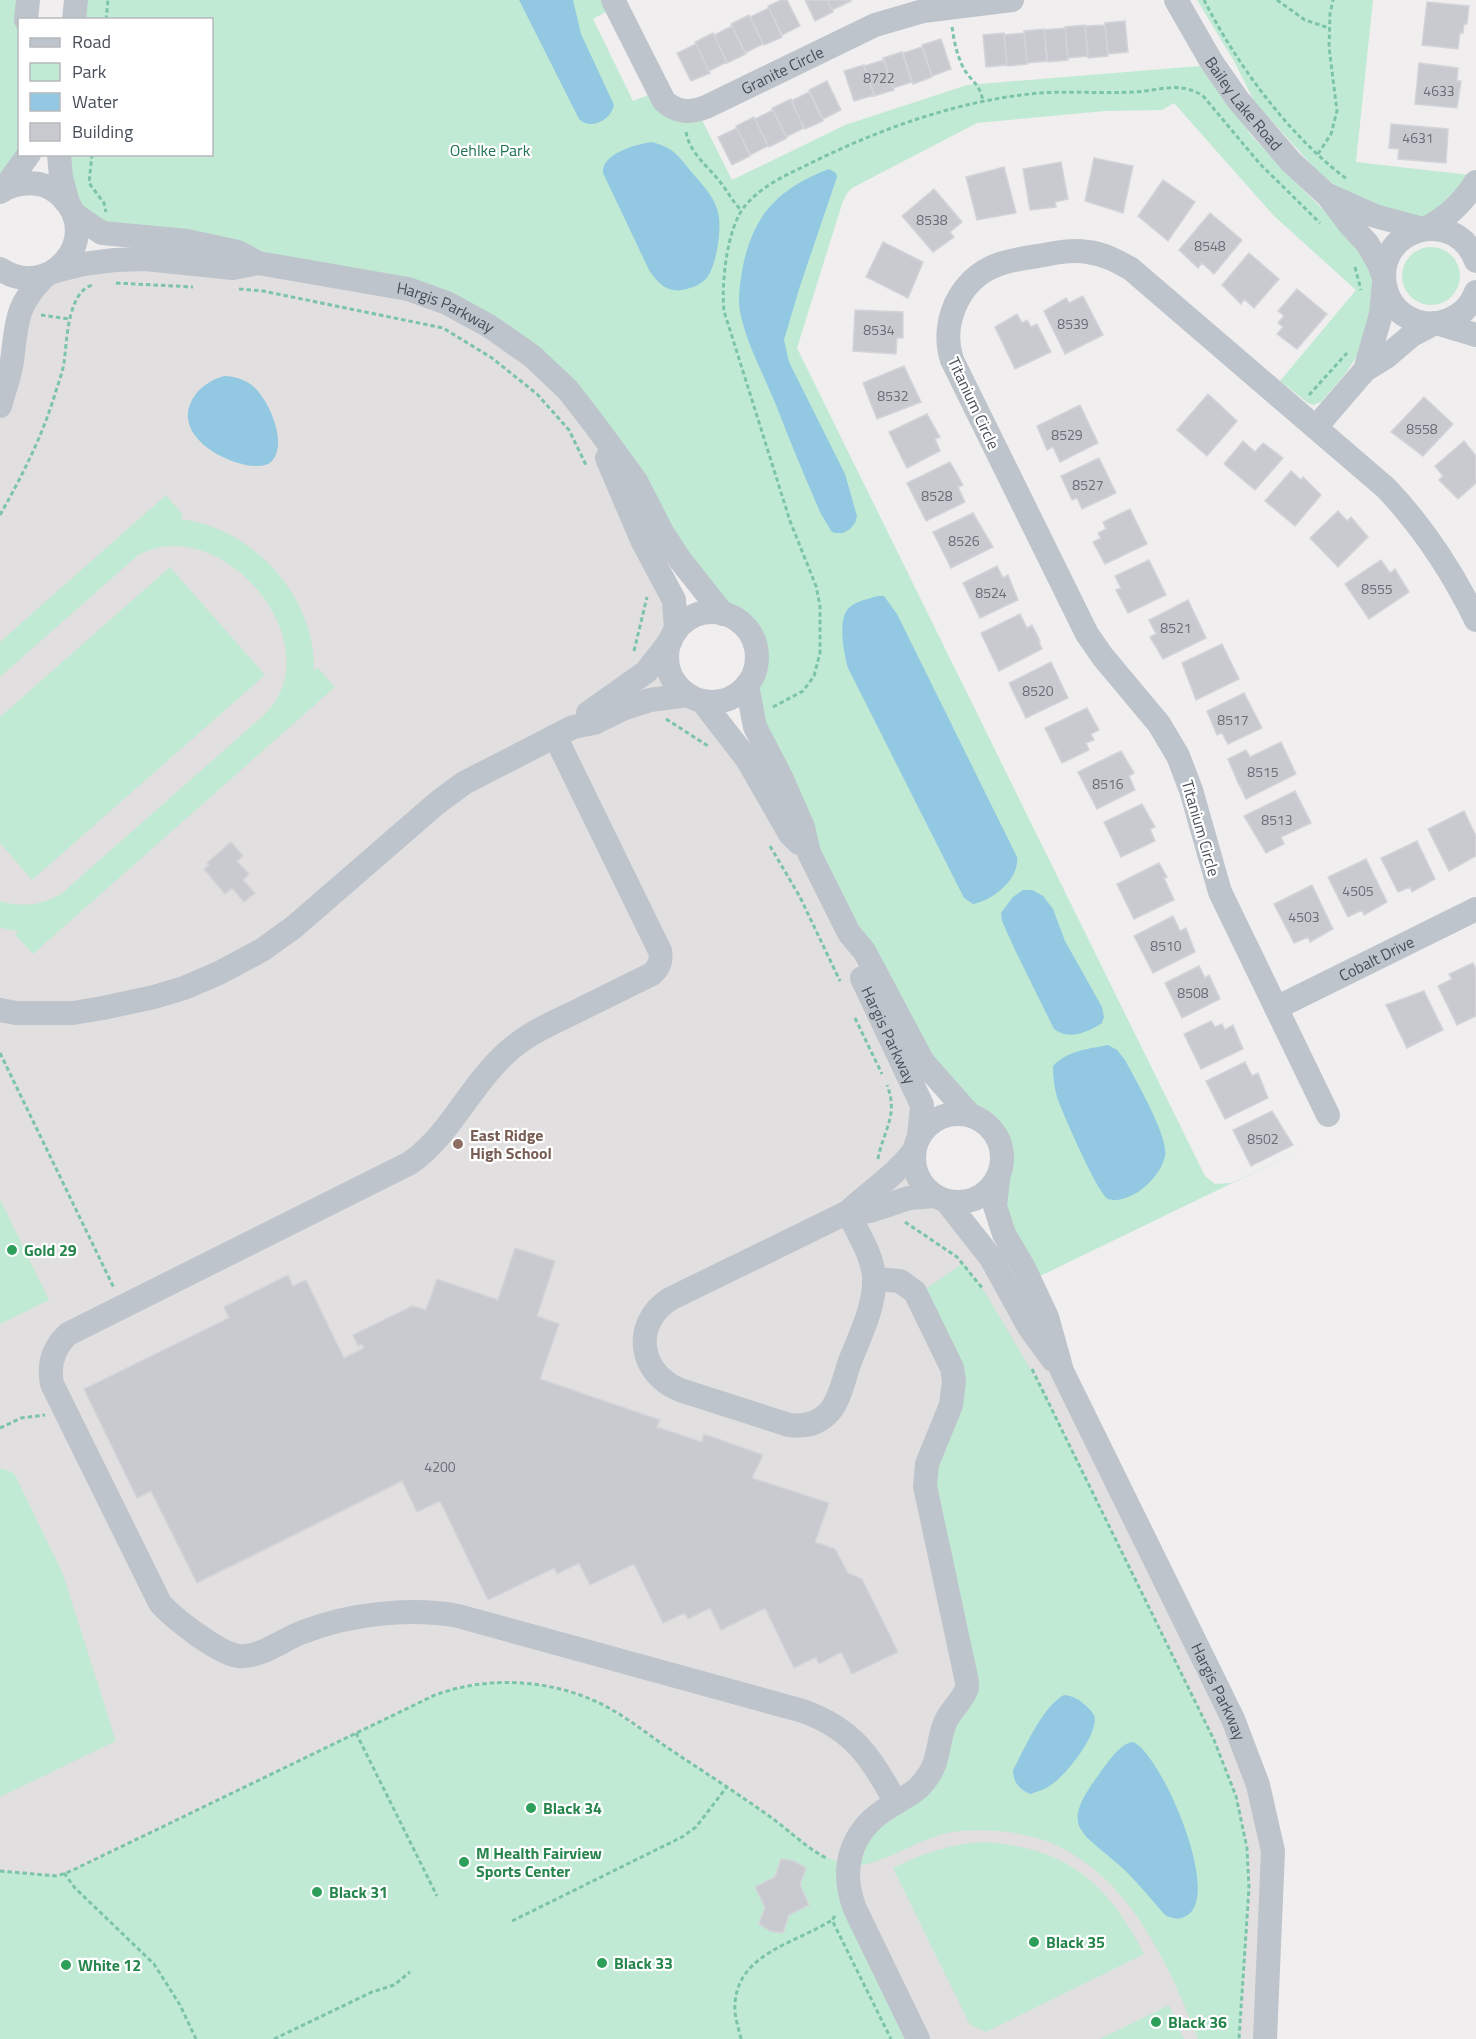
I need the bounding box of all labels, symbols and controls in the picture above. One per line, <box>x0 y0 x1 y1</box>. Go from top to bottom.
legend <box>18 18 213 156</box>
text: Road <box>72 28 111 55</box>
street label: Granite Circle <box>737 40 828 100</box>
street label: Bailey Lake Road <box>1199 52 1288 156</box>
text: Park <box>72 58 107 85</box>
house number: 8722 <box>863 67 895 88</box>
house number: 4633 <box>1423 80 1455 101</box>
text: Water <box>72 88 118 115</box>
text: Building <box>72 118 133 145</box>
house number: 4631 <box>1402 127 1434 148</box>
park label: Oehlke Park <box>450 138 531 162</box>
house number: 8538 <box>916 209 948 230</box>
house number: 8548 <box>1194 235 1226 256</box>
street label: Hargis Parkway <box>395 275 500 339</box>
house number: 8539 <box>1057 313 1089 334</box>
house number: 8534 <box>863 319 895 340</box>
street label: Titanium Circle <box>942 353 1006 453</box>
house number: 8532 <box>877 385 909 406</box>
house number: 8558 <box>1406 418 1438 439</box>
house number: 8529 <box>1051 424 1083 445</box>
house number: 8527 <box>1072 474 1104 495</box>
house number: 8528 <box>921 485 953 506</box>
house number: 8526 <box>948 530 980 551</box>
house number: 8555 <box>1361 578 1393 599</box>
house number: 8524 <box>975 582 1007 603</box>
house number: 8521 <box>1160 617 1192 638</box>
house number: 8520 <box>1022 680 1054 701</box>
house number: 8517 <box>1217 709 1249 730</box>
house number: 8515 <box>1247 761 1279 782</box>
house number: 8516 <box>1092 773 1124 794</box>
street label: Titanium Circle <box>1176 777 1226 879</box>
house number: 8513 <box>1261 809 1293 830</box>
house number: 4505 <box>1342 880 1374 901</box>
house number: 4503 <box>1288 906 1320 927</box>
street label: Cobalt Drive <box>1335 930 1418 987</box>
house number: 8510 <box>1150 935 1182 956</box>
street label: Hargis Parkway <box>856 982 922 1088</box>
house number: 8508 <box>1177 982 1209 1003</box>
place label: East Ridge High School <box>470 1123 552 1165</box>
house number: 8502 <box>1247 1128 1279 1149</box>
marker: East Ridge High School <box>451 1137 465 1151</box>
place label: Gold 29 <box>24 1238 77 1262</box>
marker: Gold 29 <box>5 1243 19 1257</box>
house number: 4200 <box>424 1456 456 1477</box>
street label: Hargis Parkway <box>1185 1639 1252 1744</box>
place label: Black 34 <box>543 1796 602 1820</box>
marker: Black 34 <box>524 1801 538 1815</box>
place label: M Health Fairview Sports Center <box>476 1841 602 1883</box>
marker: M Health Fairview Sports Center <box>457 1855 471 1869</box>
place label: Black 31 <box>329 1880 388 1904</box>
marker: Black 31 <box>310 1885 324 1899</box>
place label: Black 35 <box>1046 1930 1105 1954</box>
marker: Black 35 <box>1027 1935 1041 1949</box>
place label: Black 33 <box>614 1951 673 1975</box>
place label: White 12 <box>78 1953 141 1977</box>
marker: Black 33 <box>595 1956 609 1970</box>
marker: White 12 <box>59 1958 73 1972</box>
place label: Black 36 <box>1168 2010 1227 2034</box>
marker: Black 36 <box>1149 2015 1163 2029</box>

